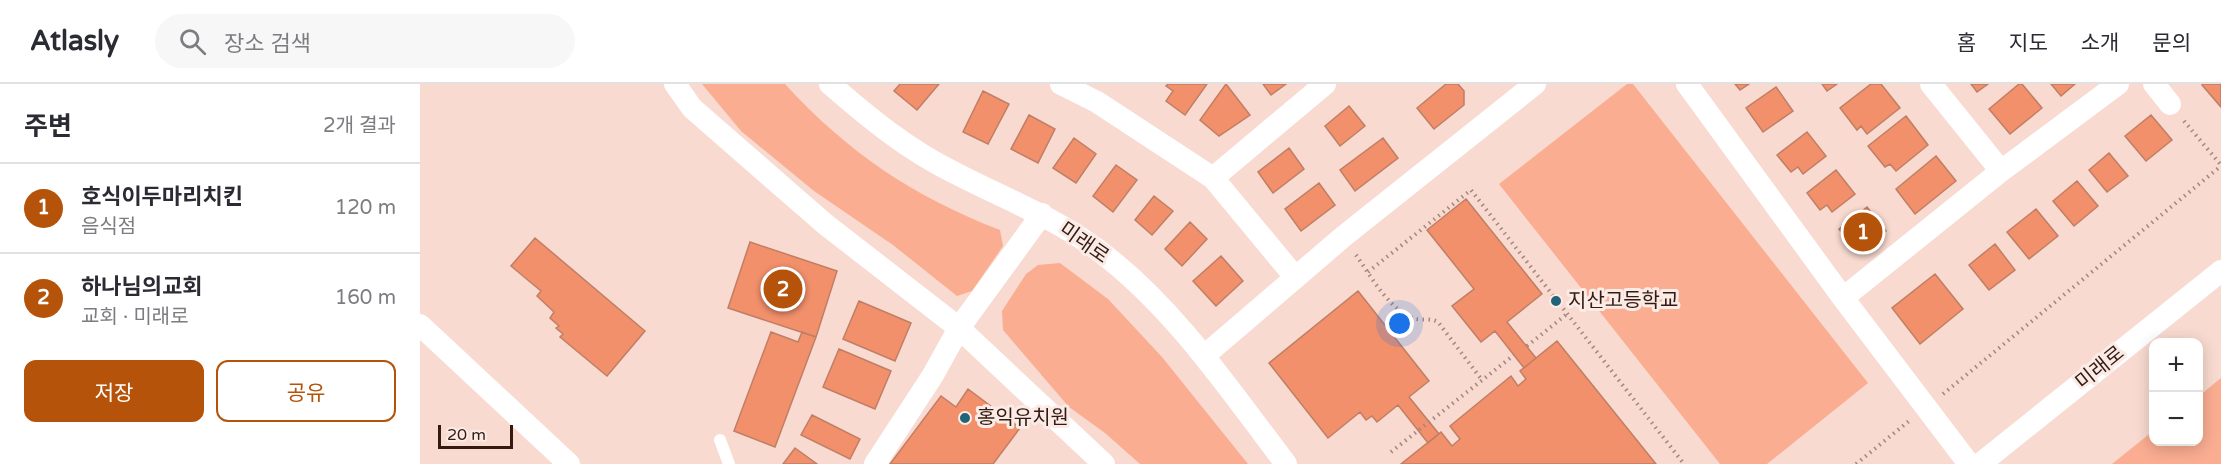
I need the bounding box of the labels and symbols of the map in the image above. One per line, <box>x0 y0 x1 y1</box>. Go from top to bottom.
pin: 1 <box>1844 210 1882 254</box>
street label: 미래로 <box>1055 217 1113 269</box>
pin: 2 <box>764 266 802 312</box>
place label: 지산고등학교 <box>1568 289 1678 313</box>
marker: 지산고등학교 <box>1549 294 1563 308</box>
your location <box>1385 309 1414 338</box>
street label: 미래로 <box>2071 341 2129 395</box>
place label: 홍익유치원 <box>977 406 1069 430</box>
marker: 홍익유치원 <box>958 411 972 425</box>
scale bar <box>438 422 513 450</box>

